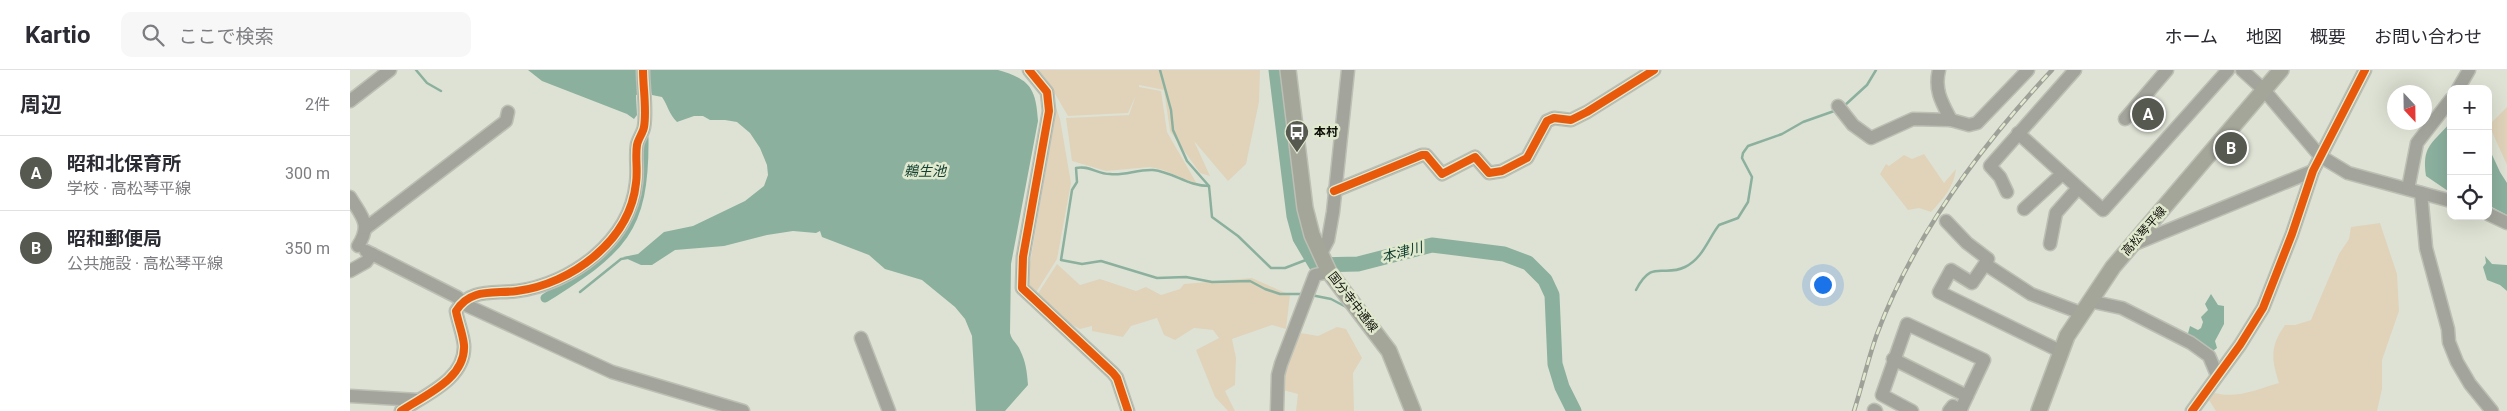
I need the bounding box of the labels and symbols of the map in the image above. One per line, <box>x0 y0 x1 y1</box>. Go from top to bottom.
north arrow <box>2387 85 2432 130</box>
pin: A <box>2132 95 2164 133</box>
bus stop icon: 本村 <box>1284 119 1310 153</box>
place label: 本村 <box>1314 125 1338 139</box>
pin: B <box>2215 129 2247 167</box>
water label: 鵜生池 <box>904 163 948 179</box>
street label: 高松琴平線 <box>2119 204 2169 258</box>
water label: 本津川 <box>1380 238 1426 265</box>
street label: 国分寺中通線 <box>1325 269 1381 335</box>
your location <box>1810 272 1836 298</box>

